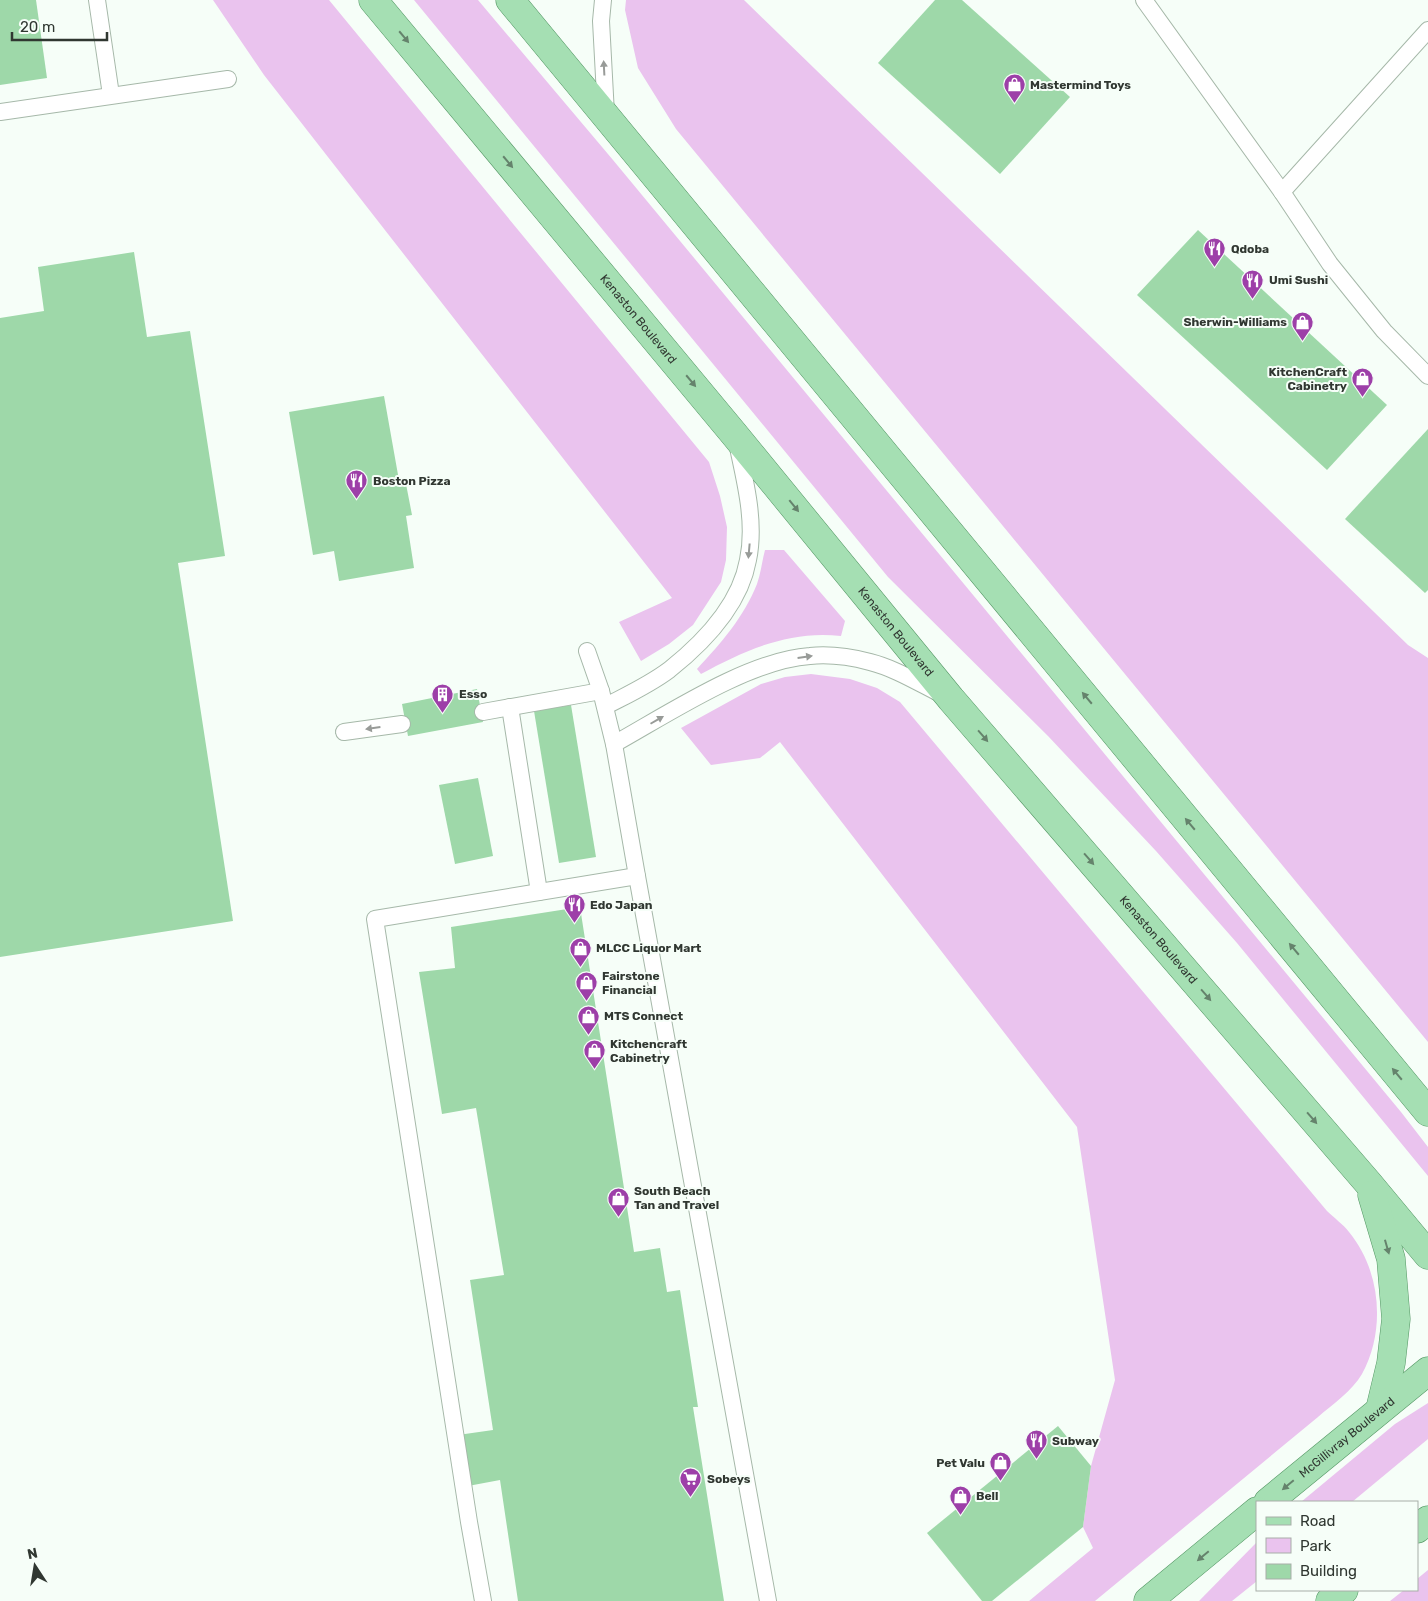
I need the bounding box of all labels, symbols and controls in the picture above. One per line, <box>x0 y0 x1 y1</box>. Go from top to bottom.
scale bar <box>12 10 108 42</box>
text: 20 m <box>20 18 55 36</box>
one-way arrow <box>398 31 409 43</box>
one-way arrow <box>599 59 607 75</box>
shop icon: Mastermind Toys <box>1002 73 1026 104</box>
place label: Mastermind Toys <box>1030 78 1131 92</box>
one-way arrow <box>503 155 514 168</box>
restaurant icon: Qdoba <box>1203 237 1227 268</box>
place label: Qdoba <box>1231 242 1269 256</box>
restaurant icon: Umi Sushi <box>1241 268 1265 299</box>
street label: Kenaston Boulevard <box>597 272 679 366</box>
place label: Umi Sushi <box>1269 273 1328 287</box>
shop icon: Sherwin-Williams <box>1291 310 1315 341</box>
place label: Sherwin-Williams <box>1184 315 1287 329</box>
place label: KitchenCraft Cabinetry <box>1269 365 1347 393</box>
shop icon: KitchenCraft Cabinetry <box>1351 367 1375 398</box>
one-way arrow <box>685 374 696 387</box>
restaurant icon: Boston Pizza <box>345 469 369 500</box>
place label: Boston Pizza <box>373 474 451 488</box>
one-way arrow <box>788 500 799 513</box>
one-way arrow <box>745 543 753 559</box>
street label: Kenaston Boulevard <box>855 584 937 679</box>
one-way arrow <box>798 653 814 661</box>
building icon: Esso <box>431 682 455 713</box>
place label: Esso <box>459 687 487 701</box>
one-way arrow <box>1081 692 1092 705</box>
one-way arrow <box>650 715 663 724</box>
one-way arrow <box>364 724 380 732</box>
one-way arrow <box>977 729 988 742</box>
one-way arrow <box>1185 817 1196 830</box>
one-way arrow <box>1083 852 1095 864</box>
restaurant icon: Edo Japan <box>562 893 586 924</box>
street label: Kenaston Boulevard <box>1117 893 1200 987</box>
place label: Edo Japan <box>590 898 653 912</box>
shop icon: MLCC Liquor Mart <box>568 936 592 967</box>
place label: MLCC Liquor Mart <box>596 941 702 955</box>
one-way arrow <box>1288 943 1299 956</box>
place label: Fairstone Financial <box>602 969 660 997</box>
shop icon: Fairstone Financial <box>574 971 598 1002</box>
one-way arrow <box>1201 988 1212 1001</box>
shop icon: MTS Connect <box>576 1004 600 1035</box>
place label: MTS Connect <box>604 1009 683 1023</box>
place label: Kitchencraft Cabinetry <box>610 1037 687 1065</box>
shop icon: Kitchencraft Cabinetry <box>582 1039 606 1070</box>
one-way arrow <box>1391 1069 1403 1081</box>
one-way arrow <box>1307 1111 1318 1124</box>
place label: South Beach Tan and Travel <box>634 1184 719 1212</box>
shop icon: South Beach Tan and Travel <box>606 1186 630 1217</box>
one-way arrow <box>1384 1240 1392 1255</box>
street label: McGillivray Boulevard <box>1296 1394 1397 1481</box>
restaurant icon: Subway <box>1024 1429 1048 1460</box>
place label: Subway <box>1052 1434 1099 1448</box>
shop icon: Pet Valu <box>989 1451 1013 1482</box>
place label: Pet Valu <box>936 1456 985 1470</box>
supermarket icon: Sobeys <box>679 1467 703 1498</box>
place label: Sobeys <box>707 1472 751 1486</box>
one-way arrow <box>1283 1479 1295 1491</box>
shop icon: Bell <box>948 1484 972 1515</box>
place label: Bell <box>976 1489 998 1503</box>
legend <box>1256 1501 1418 1591</box>
text: Road <box>1300 1512 1336 1530</box>
text: Park <box>1300 1537 1331 1555</box>
north arrow <box>10 1541 60 1591</box>
text: N <box>26 1544 39 1563</box>
one-way arrow <box>1197 1550 1210 1561</box>
text: Building <box>1300 1562 1357 1580</box>

